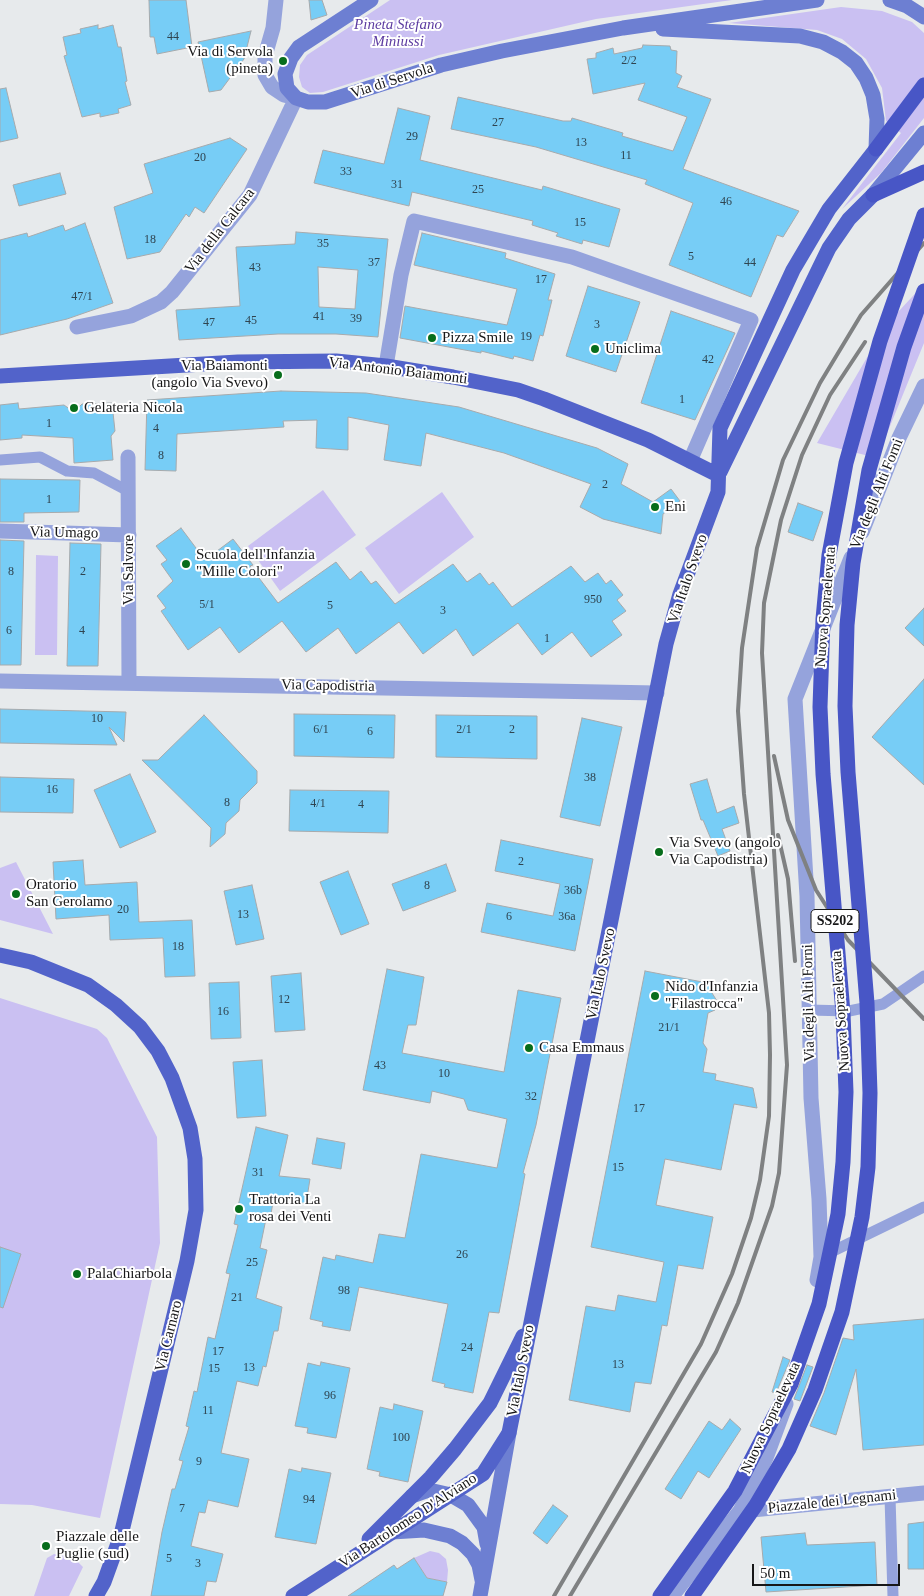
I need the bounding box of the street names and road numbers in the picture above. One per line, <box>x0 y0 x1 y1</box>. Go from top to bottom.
street label: Via di Servola <box>348 59 436 103</box>
street label: Via della Calcara <box>181 185 259 277</box>
street label: Via Antonio Baiamonti <box>327 354 469 388</box>
street label: Via degli Alti Forni <box>847 436 907 552</box>
street label: Via Umago <box>30 523 98 543</box>
street label: Via Italo Svevo <box>664 532 712 626</box>
street label: Via Salvore <box>120 535 138 605</box>
street label: Nuova Sopraelevata <box>812 546 840 668</box>
street label: Via Capodistria <box>281 676 375 696</box>
road number: SS202 <box>811 909 859 932</box>
street label: Via Italo Svevo <box>583 927 619 1021</box>
street label: Via degli Alti Forni <box>799 944 819 1062</box>
street label: Nuova Sopraelevata <box>828 950 854 1072</box>
street label: Via Carnaro <box>151 1298 187 1374</box>
street label: Via Italo Svevo <box>503 1324 539 1418</box>
street label: Nuova Sopraelevata <box>737 1359 805 1477</box>
street label: Via Bartolomeo D'Alviano <box>336 1470 480 1572</box>
street label: Piazzale dei Legnami <box>767 1486 897 1518</box>

